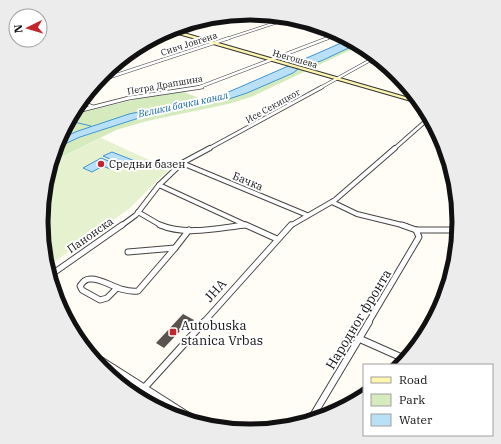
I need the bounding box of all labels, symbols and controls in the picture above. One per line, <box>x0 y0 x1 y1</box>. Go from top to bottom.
north arrow <box>8 8 48 48</box>
text: N <box>11 24 25 34</box>
street label: Сивч Јовгена <box>159 29 219 58</box>
street label: Његошева <box>271 47 319 70</box>
street label: Петра Драпшина <box>126 72 204 97</box>
street label: Исе Секицког <box>243 86 303 125</box>
water label: Велики бачки канал <box>136 89 230 121</box>
place label: Средњи базен <box>109 157 185 171</box>
marker: Средњи базен <box>96 159 106 169</box>
street label: Бачка <box>231 169 265 193</box>
street label: Панонска <box>64 214 116 256</box>
street label: Народног фронта <box>322 266 395 372</box>
street label: ЈНА <box>201 275 230 305</box>
place label: Autobuska stanica Vrbas <box>181 317 263 349</box>
marker: Autobuska stanica Vrbas <box>168 327 178 337</box>
legend <box>363 364 493 436</box>
text: Road <box>399 372 428 387</box>
text: Park <box>399 392 425 407</box>
text: Water <box>399 412 433 427</box>

